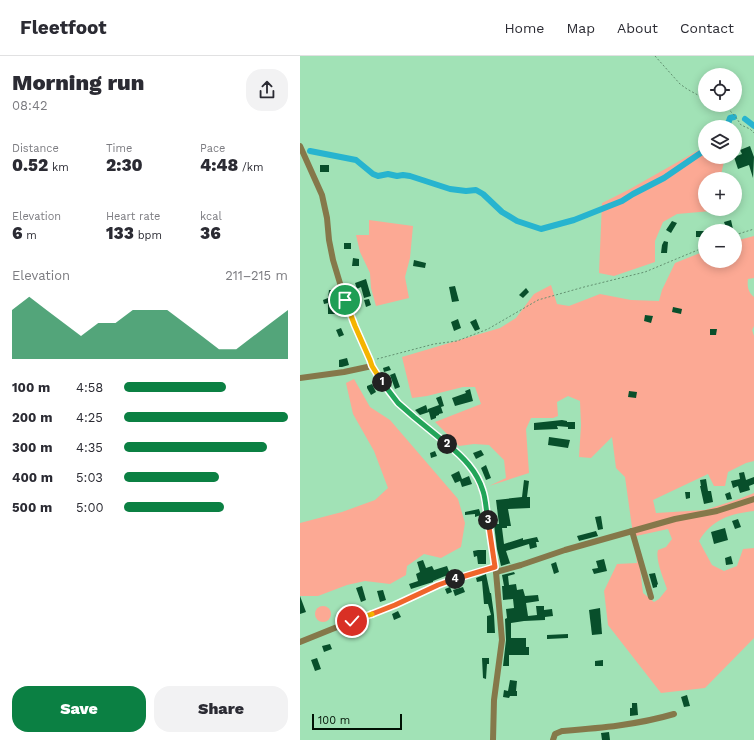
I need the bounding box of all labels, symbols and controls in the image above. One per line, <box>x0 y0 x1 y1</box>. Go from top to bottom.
text: Fleetfoot <box>20 16 107 39</box>
text: Home <box>504 20 544 36</box>
text: Map <box>566 20 595 36</box>
text: About <box>617 20 658 36</box>
text: Contact <box>680 20 734 36</box>
map controls <box>698 68 742 268</box>
button: locate <box>698 68 742 112</box>
button: share <box>246 69 288 111</box>
text: Morning run <box>12 70 144 95</box>
text: 08:42 <box>12 98 47 113</box>
button: layers <box>698 120 742 164</box>
text: Distance <box>12 142 59 155</box>
text: Time <box>106 142 132 155</box>
text: Pace <box>200 142 225 155</box>
text: 0.52 <box>12 155 48 175</box>
text: 2:30 <box>106 155 143 175</box>
text: 4:48 <box>200 155 238 175</box>
text: km <box>48 161 69 174</box>
text: /km <box>238 161 264 174</box>
button: + <box>698 172 742 216</box>
text: Elevation <box>12 210 61 223</box>
text: Heart rate <box>106 210 160 223</box>
text: kcal <box>200 210 222 223</box>
text: 6 <box>12 223 23 243</box>
text: 133 <box>106 223 134 243</box>
text: 36 <box>200 223 221 243</box>
button: − <box>698 224 742 268</box>
text: m <box>23 229 37 242</box>
text: bpm <box>134 229 162 242</box>
text: Elevation <box>12 268 70 283</box>
text: 211–215 m <box>225 268 288 283</box>
pin <box>328 283 362 317</box>
icon: arrive <box>334 289 356 311</box>
pin: 1 <box>372 372 392 392</box>
text: 1 <box>380 375 384 388</box>
text: 100 m <box>12 380 50 395</box>
text: 4:58 <box>76 380 103 395</box>
text: 200 m <box>12 410 52 425</box>
text: 4:25 <box>76 410 103 425</box>
pin: 2 <box>437 434 457 454</box>
text: 2 <box>444 437 450 450</box>
text: 300 m <box>12 440 52 455</box>
text: 4:35 <box>76 440 103 455</box>
text: 400 m <box>12 470 53 485</box>
text: 5:03 <box>76 470 103 485</box>
text: 500 m <box>12 500 52 515</box>
text: 5:00 <box>76 500 104 515</box>
pin: 3 <box>478 510 498 530</box>
text: 3 <box>485 513 491 526</box>
pin: 4 <box>445 569 465 589</box>
text: 4 <box>451 572 459 585</box>
pin <box>335 604 369 638</box>
icon: check <box>341 610 363 632</box>
button: Save <box>12 686 146 732</box>
button: Share <box>154 686 288 732</box>
scale bar <box>312 712 402 731</box>
text: 100 m <box>318 714 350 727</box>

